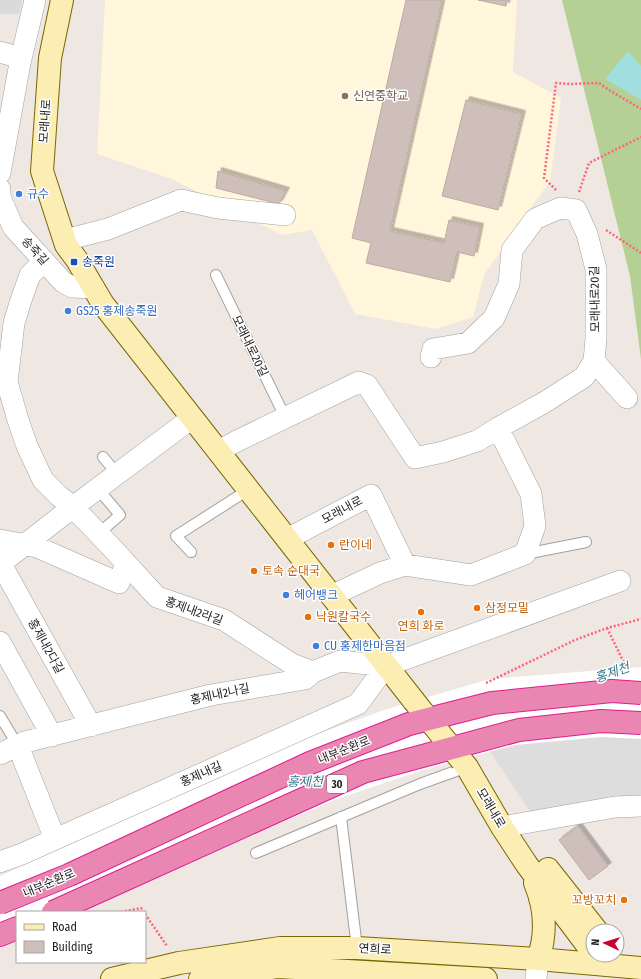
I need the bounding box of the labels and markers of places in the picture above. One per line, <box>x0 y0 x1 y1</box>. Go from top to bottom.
place label: 신연중학교 <box>353 89 408 103</box>
marker: 신연중학교 <box>340 91 350 101</box>
place label: 규수 <box>27 187 49 201</box>
marker: 규수 <box>14 189 24 199</box>
place label: 송죽원 <box>82 255 115 269</box>
marker: 송죽원 <box>69 257 79 267</box>
place label: GS25 홍제송죽원 <box>76 304 158 318</box>
marker: GS25 홍제송죽원 <box>63 306 73 316</box>
place label: 란이네 <box>339 538 372 552</box>
marker: 란이네 <box>326 540 336 550</box>
place label: 토속 순대국 <box>262 564 320 578</box>
marker: 토속 순대국 <box>249 566 259 576</box>
place label: 헤어뱅크 <box>294 588 338 602</box>
marker: 헤어뱅크 <box>281 590 291 600</box>
place label: 삼정모밀 <box>485 601 529 615</box>
marker: 삼정모밀 <box>472 603 482 613</box>
marker: 연희 화로 <box>416 607 426 617</box>
place label: 낙원칼국수 <box>316 610 371 624</box>
marker: 낙원칼국수 <box>303 612 313 622</box>
place label: 연희 화로 <box>398 619 444 633</box>
place label: CU 홍제한마음점 <box>324 639 406 653</box>
marker: CU 홍제한마음점 <box>311 641 321 651</box>
place label: 꼬방꼬치 <box>572 893 616 907</box>
marker: 꼬방꼬치 <box>619 895 629 905</box>

